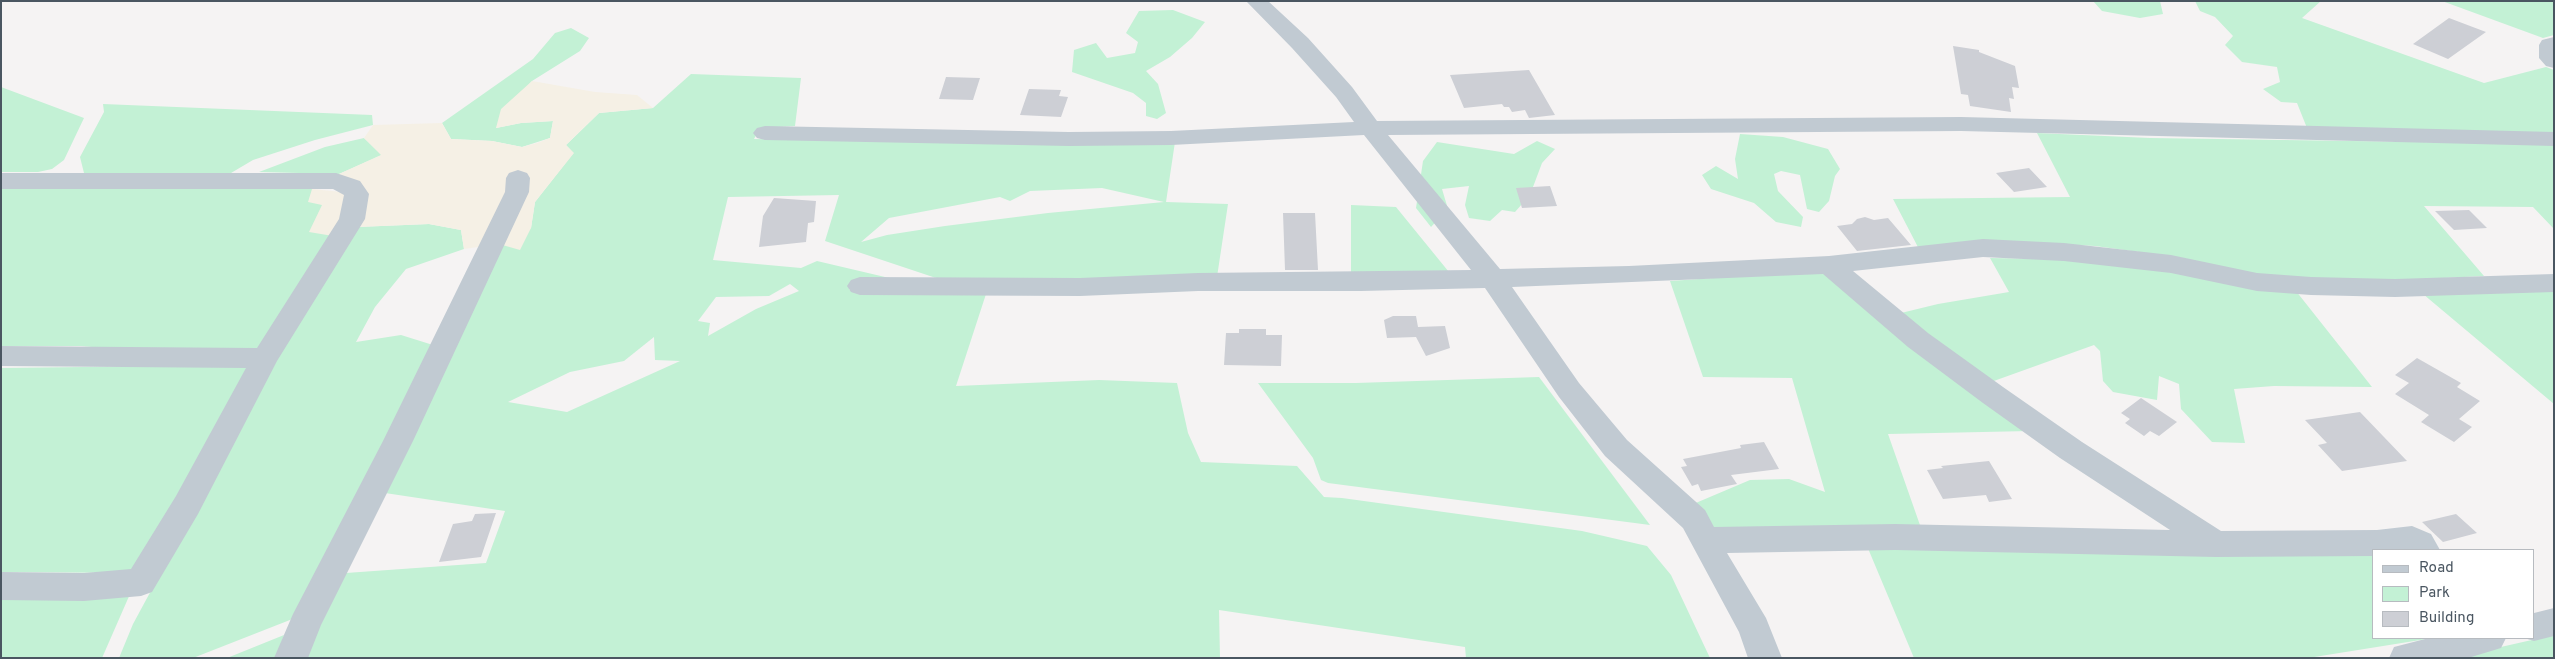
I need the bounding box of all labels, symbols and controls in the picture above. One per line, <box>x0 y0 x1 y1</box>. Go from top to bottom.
legend <box>2372 549 2535 639</box>
text: Road <box>2419 559 2454 578</box>
text: Park <box>2419 584 2450 603</box>
text: Building <box>2419 609 2474 628</box>

